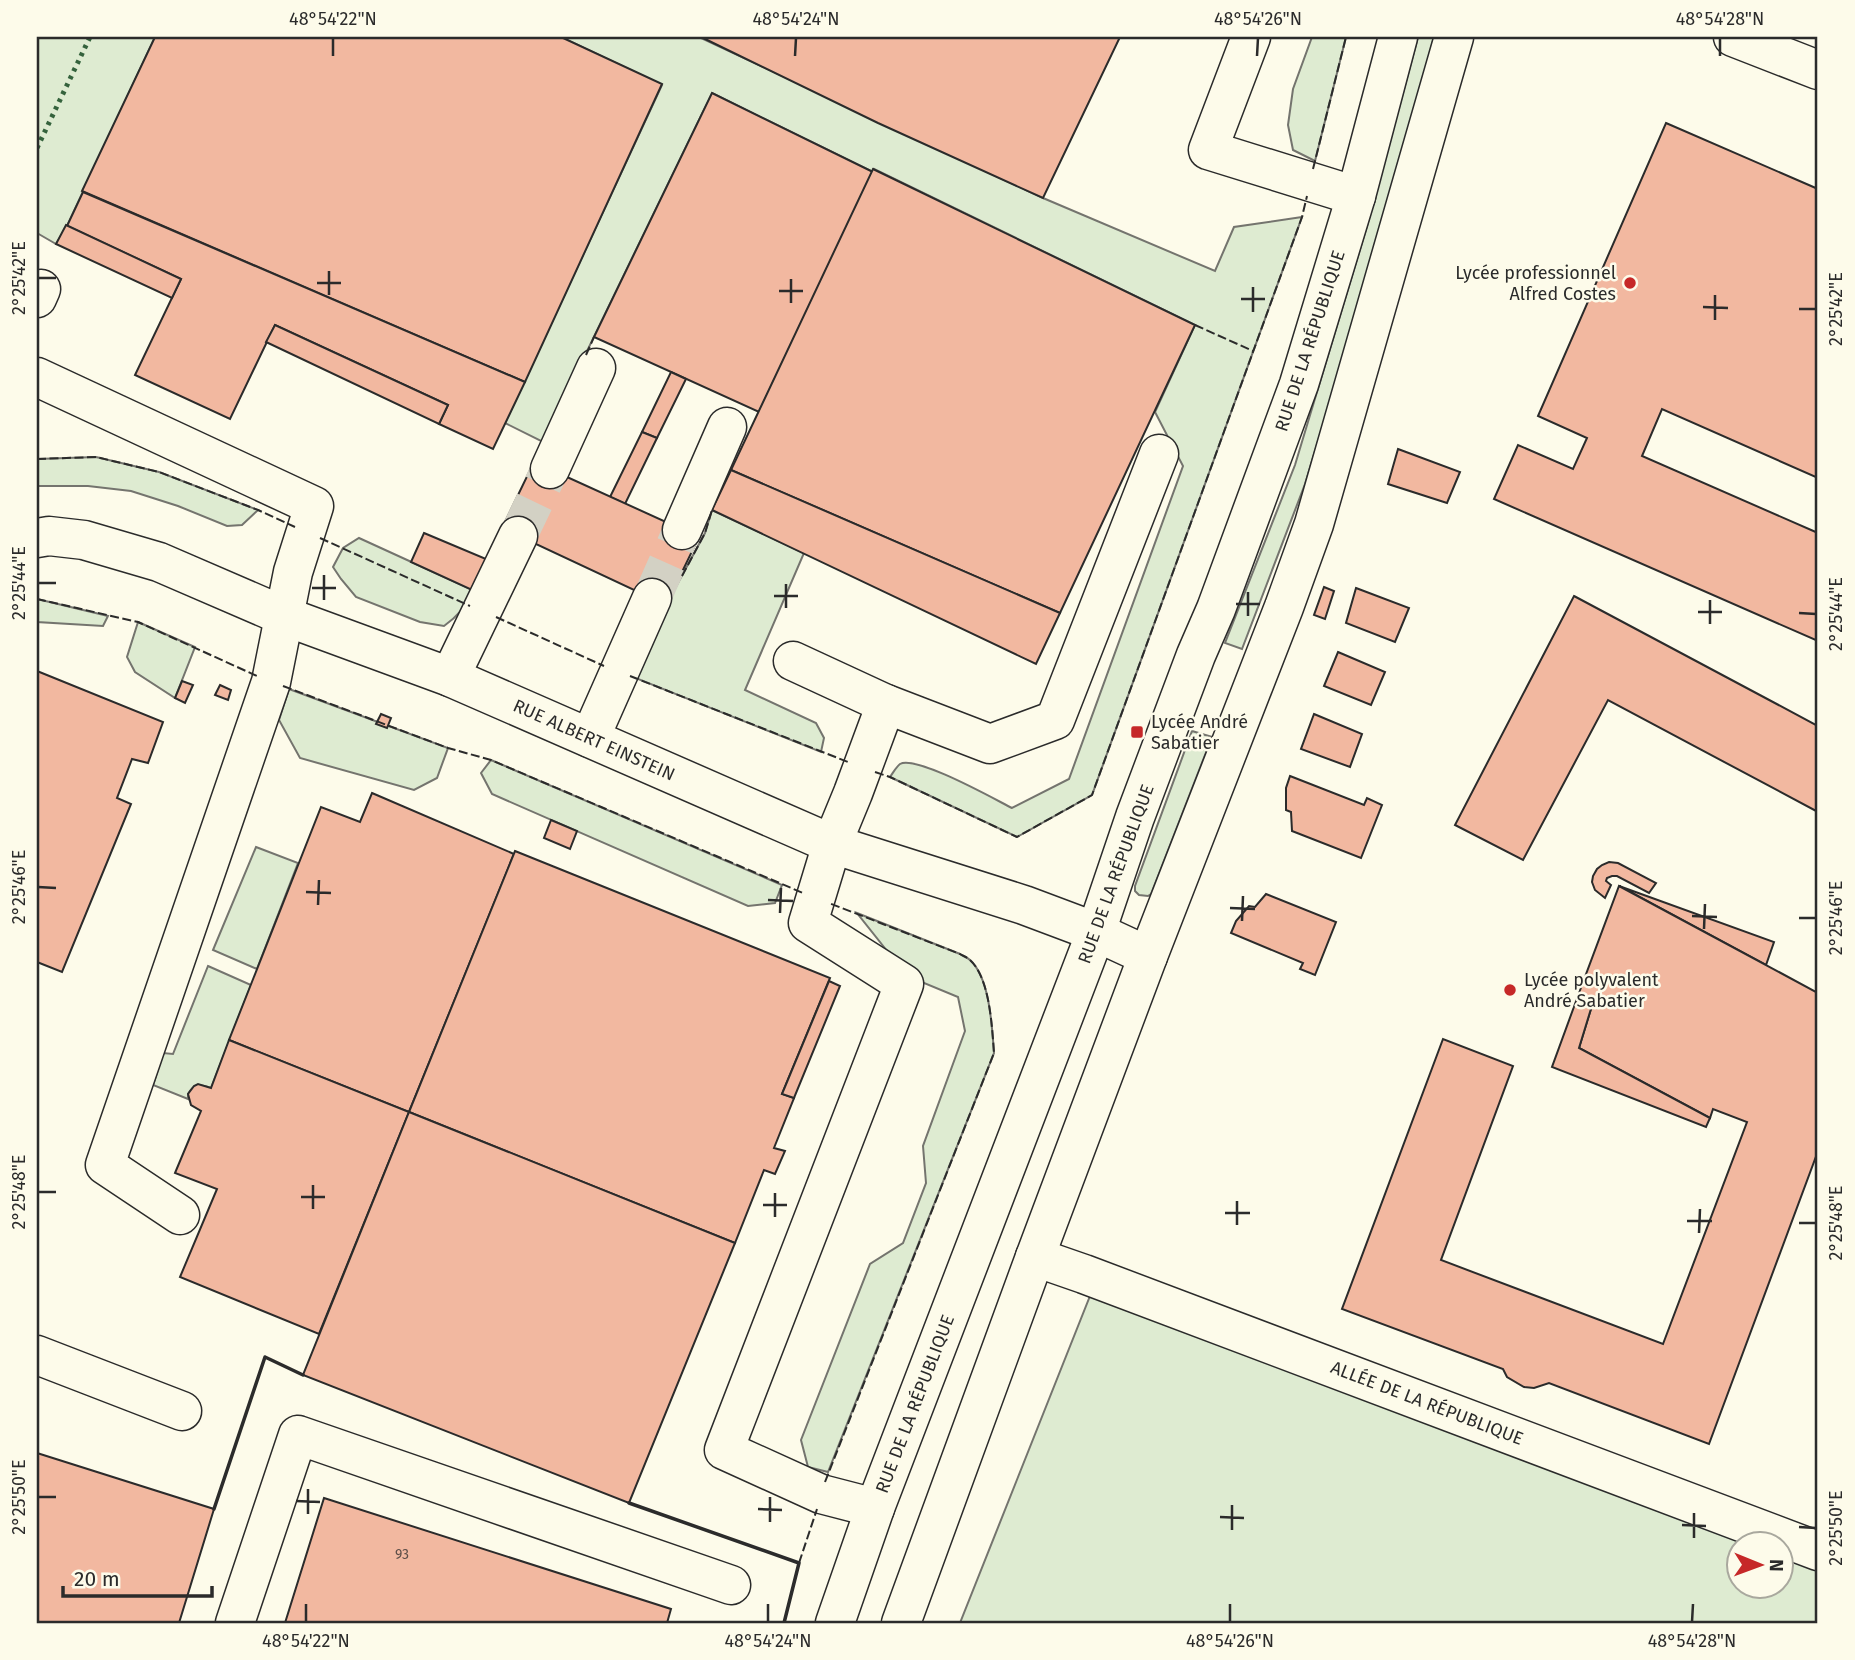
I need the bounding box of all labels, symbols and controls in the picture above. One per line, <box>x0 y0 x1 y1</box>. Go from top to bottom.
text: 48°54'22"N <box>289 8 377 30</box>
text: 48°54'24"N <box>752 8 840 30</box>
text: 48°54'26"N <box>1214 8 1302 30</box>
text: 48°54'28"N <box>1676 8 1764 30</box>
text: 2°25'42"E <box>8 241 30 315</box>
street label: RUE DE LA RÉPUBLIQUE <box>1269 247 1350 434</box>
place label: Lycée professionnel Alfred Costes <box>1455 262 1616 305</box>
text: 2°25'42"E <box>1825 272 1847 346</box>
marker: Lycée professionnel Alfred Costes <box>1622 275 1638 291</box>
text: 2°25'44"E <box>8 546 30 620</box>
text: 2°25'44"E <box>1825 577 1847 651</box>
street label: RUE ALBERT EINSTEIN <box>510 694 678 786</box>
place label: Lycée André Sabatier <box>1151 711 1248 754</box>
marker: Lycée André Sabatier <box>1129 724 1145 740</box>
street label: RUE DE LA RÉPUBLIQUE <box>1072 781 1159 967</box>
text: 2°25'46"E <box>8 850 30 924</box>
text: 2°25'46"E <box>1825 881 1847 955</box>
place label: Lycée polyvalent André Sabatier <box>1524 969 1659 1012</box>
marker: Lycée polyvalent André Sabatier <box>1502 982 1518 998</box>
text: 2°25'48"E <box>8 1155 30 1229</box>
text: 2°25'48"E <box>1825 1186 1847 1260</box>
street label: RUE DE LA RÉPUBLIQUE <box>870 1311 959 1496</box>
street label: ALLÉE DE LA RÉPUBLIQUE <box>1328 1355 1527 1450</box>
text: 2°25'50"E <box>8 1459 30 1535</box>
text: 2°25'50"E <box>1825 1490 1847 1566</box>
north arrow <box>1726 1530 1796 1600</box>
house number: 93 <box>395 1546 409 1563</box>
scale bar <box>63 1555 212 1599</box>
text: N <box>1765 1559 1788 1572</box>
text: 20 m <box>74 1566 120 1592</box>
text: 48°54'22"N <box>262 1630 350 1652</box>
text: 48°54'24"N <box>724 1630 812 1652</box>
text: 48°54'26"N <box>1186 1630 1274 1652</box>
text: 48°54'28"N <box>1648 1630 1736 1652</box>

